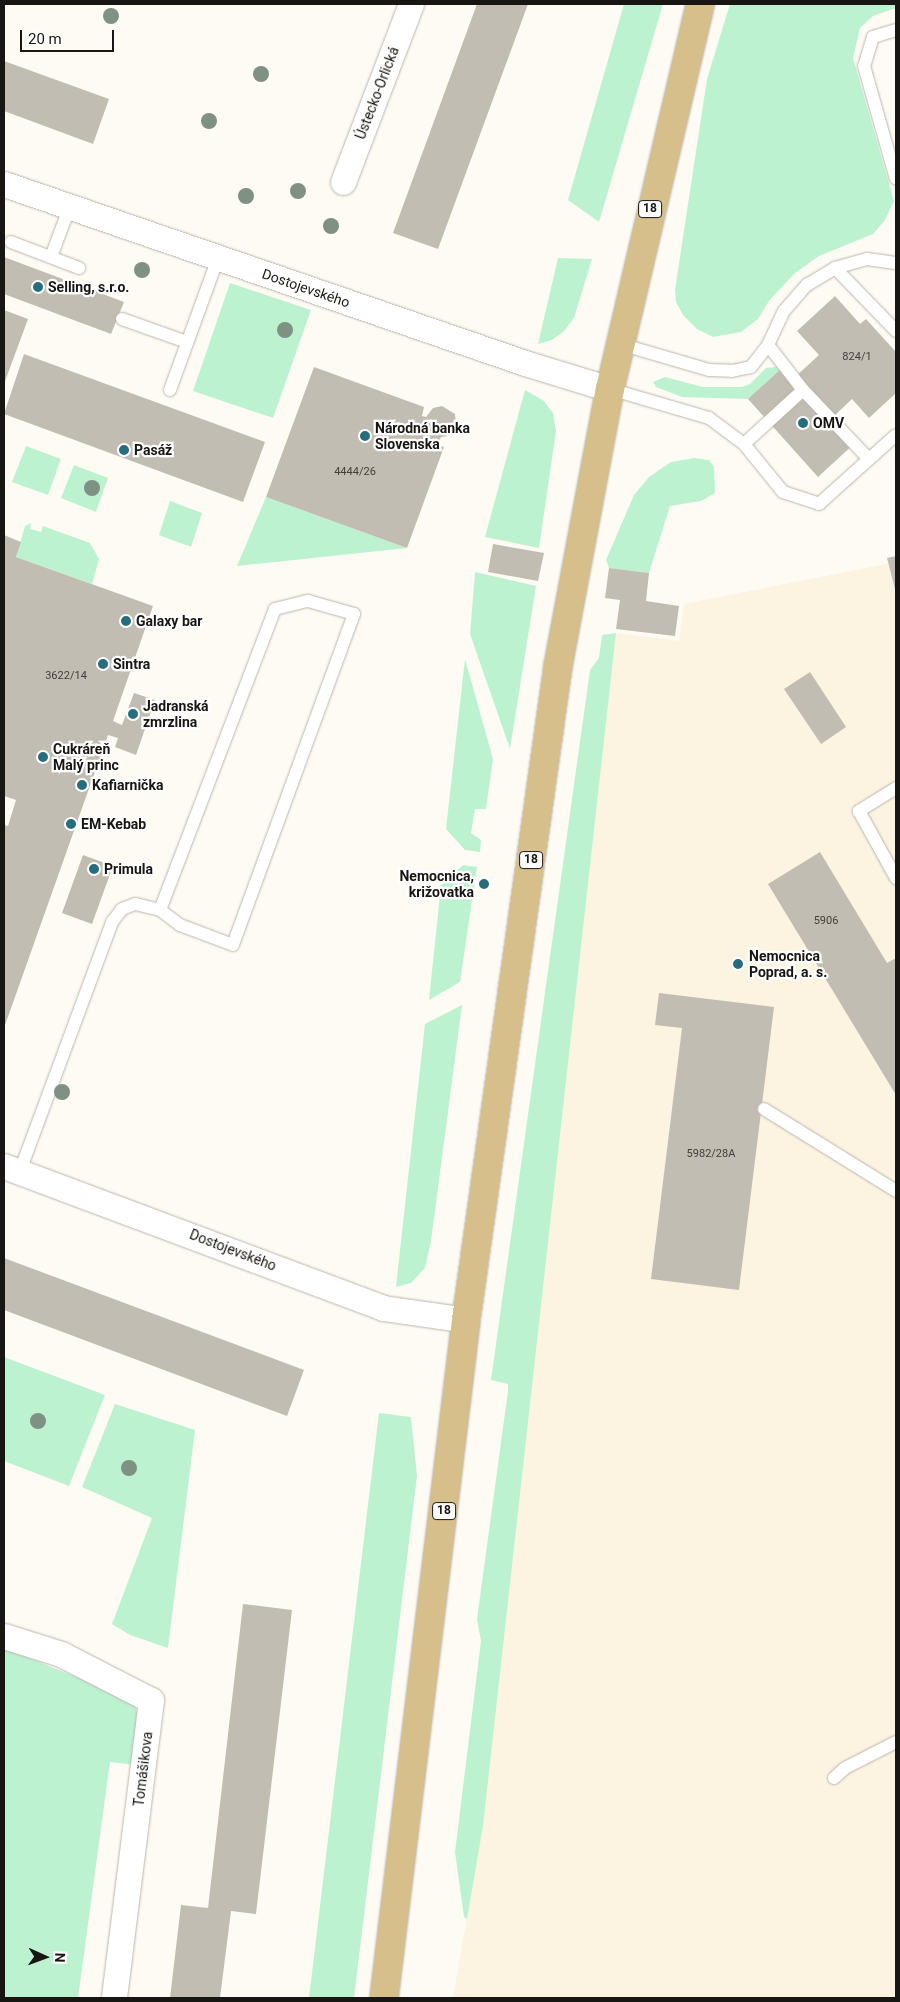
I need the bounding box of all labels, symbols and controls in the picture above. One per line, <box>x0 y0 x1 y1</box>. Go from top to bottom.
scale bar <box>22 20 116 52</box>
text: 20 m <box>28 30 62 48</box>
street label: Ústecko-Orlická <box>352 44 402 142</box>
road number: 18 <box>638 200 662 218</box>
street label: Dostojevského <box>260 265 352 311</box>
place label: Selling, s.r.o. <box>48 279 129 295</box>
marker: Selling, s.r.o. <box>32 281 44 293</box>
house number: 824/1 <box>842 350 872 364</box>
place label: OMV <box>813 415 844 431</box>
marker: OMV <box>797 417 809 429</box>
place label: Národná banka Slovenska <box>375 420 470 452</box>
marker: Národná banka Slovenska <box>359 430 371 442</box>
place label: Pasáž <box>134 442 172 458</box>
marker: Pasáž <box>118 444 130 456</box>
house number: 4444/26 <box>334 465 376 479</box>
place label: Galaxy bar <box>136 613 202 629</box>
marker: Galaxy bar <box>120 615 132 627</box>
place label: Sintra <box>113 656 150 672</box>
marker: Sintra <box>97 658 109 670</box>
house number: 3622/14 <box>45 669 87 683</box>
place label: Jadranská zmrzlina <box>143 698 209 730</box>
marker: Jadranská zmrzlina <box>127 708 139 720</box>
place label: Cukráreň Malý princ <box>53 741 119 774</box>
marker: Cukráreň Malý princ <box>37 751 49 763</box>
place label: Kafiarnička <box>92 777 163 793</box>
marker: Kafiarnička <box>76 779 88 791</box>
place label: EM-Kebab <box>81 816 146 832</box>
marker: EM-Kebab <box>65 818 77 830</box>
road number: 18 <box>518 850 544 870</box>
place label: Primula <box>104 861 153 877</box>
marker: Primula <box>88 863 100 875</box>
place label: Nemocnica, križovatka <box>399 868 474 900</box>
marker: Nemocnica, križovatka <box>478 878 490 890</box>
house number: 5906 <box>814 914 838 928</box>
place label: Nemocnica Poprad, a. s. <box>749 948 827 980</box>
marker: Nemocnica Poprad, a. s. <box>731 957 745 971</box>
house number: 5982/28A <box>687 1147 735 1161</box>
street label: Dostojevského <box>187 1226 279 1274</box>
road number: 18 <box>432 1502 456 1520</box>
street label: Tomášikova <box>130 1731 156 1807</box>
north arrow <box>20 1932 70 1982</box>
text: N <box>52 1952 68 1963</box>

